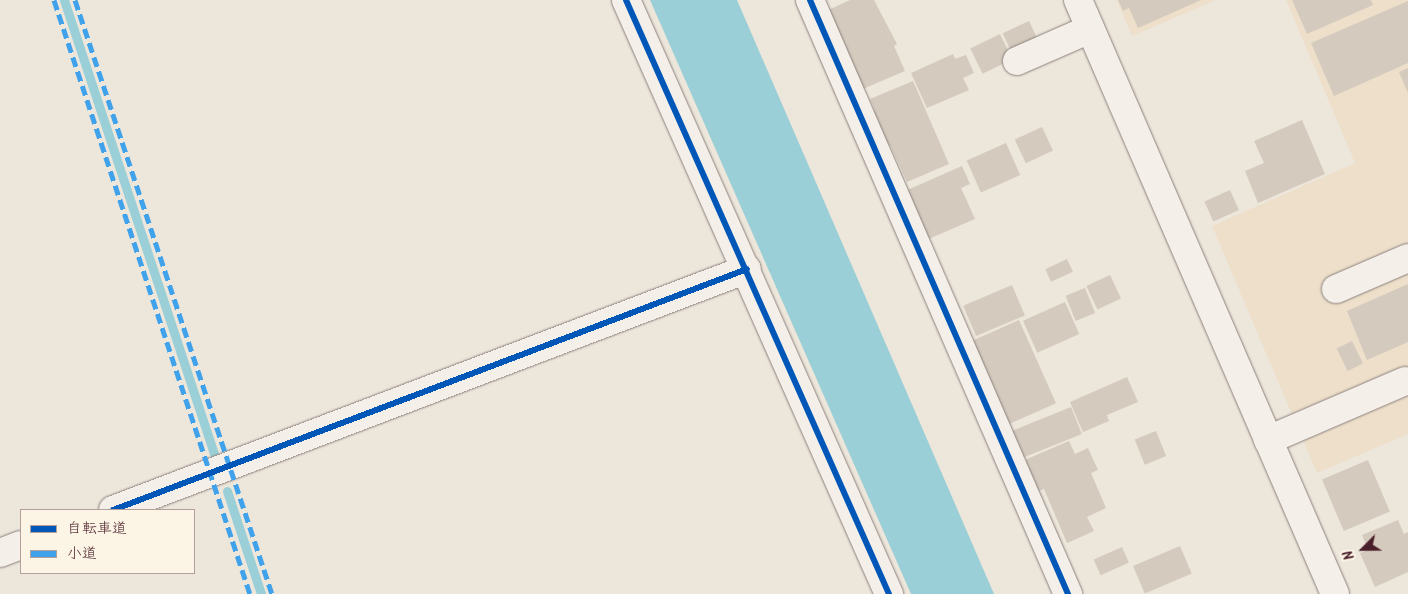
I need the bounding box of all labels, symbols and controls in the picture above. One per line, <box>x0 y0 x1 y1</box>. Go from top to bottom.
legend <box>20 509 195 574</box>
text: 自転車道 <box>67 517 127 541</box>
north arrow <box>1338 524 1388 574</box>
text: 小道 <box>67 542 97 566</box>
text: N <box>1337 546 1361 563</box>

